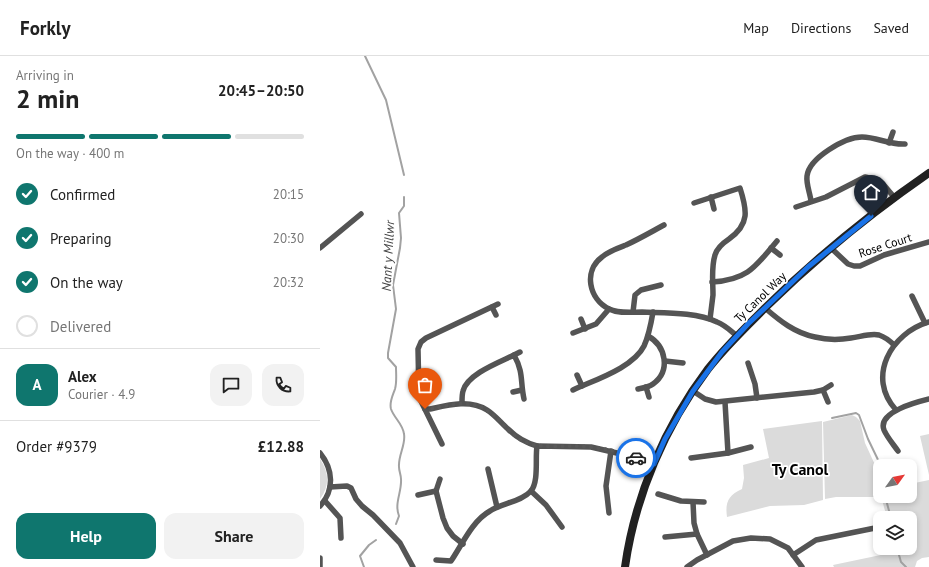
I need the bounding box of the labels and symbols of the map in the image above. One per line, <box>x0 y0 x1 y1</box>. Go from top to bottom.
pin <box>854 175 888 216</box>
water label: Nant y Millwr <box>378 219 398 292</box>
street label: Rose Court <box>856 229 914 261</box>
street label: Ty Canol Way <box>731 268 789 326</box>
pin <box>408 368 442 409</box>
courier <box>616 438 656 478</box>
district label: Ty Canol <box>772 459 829 479</box>
north arrow <box>873 459 917 503</box>

